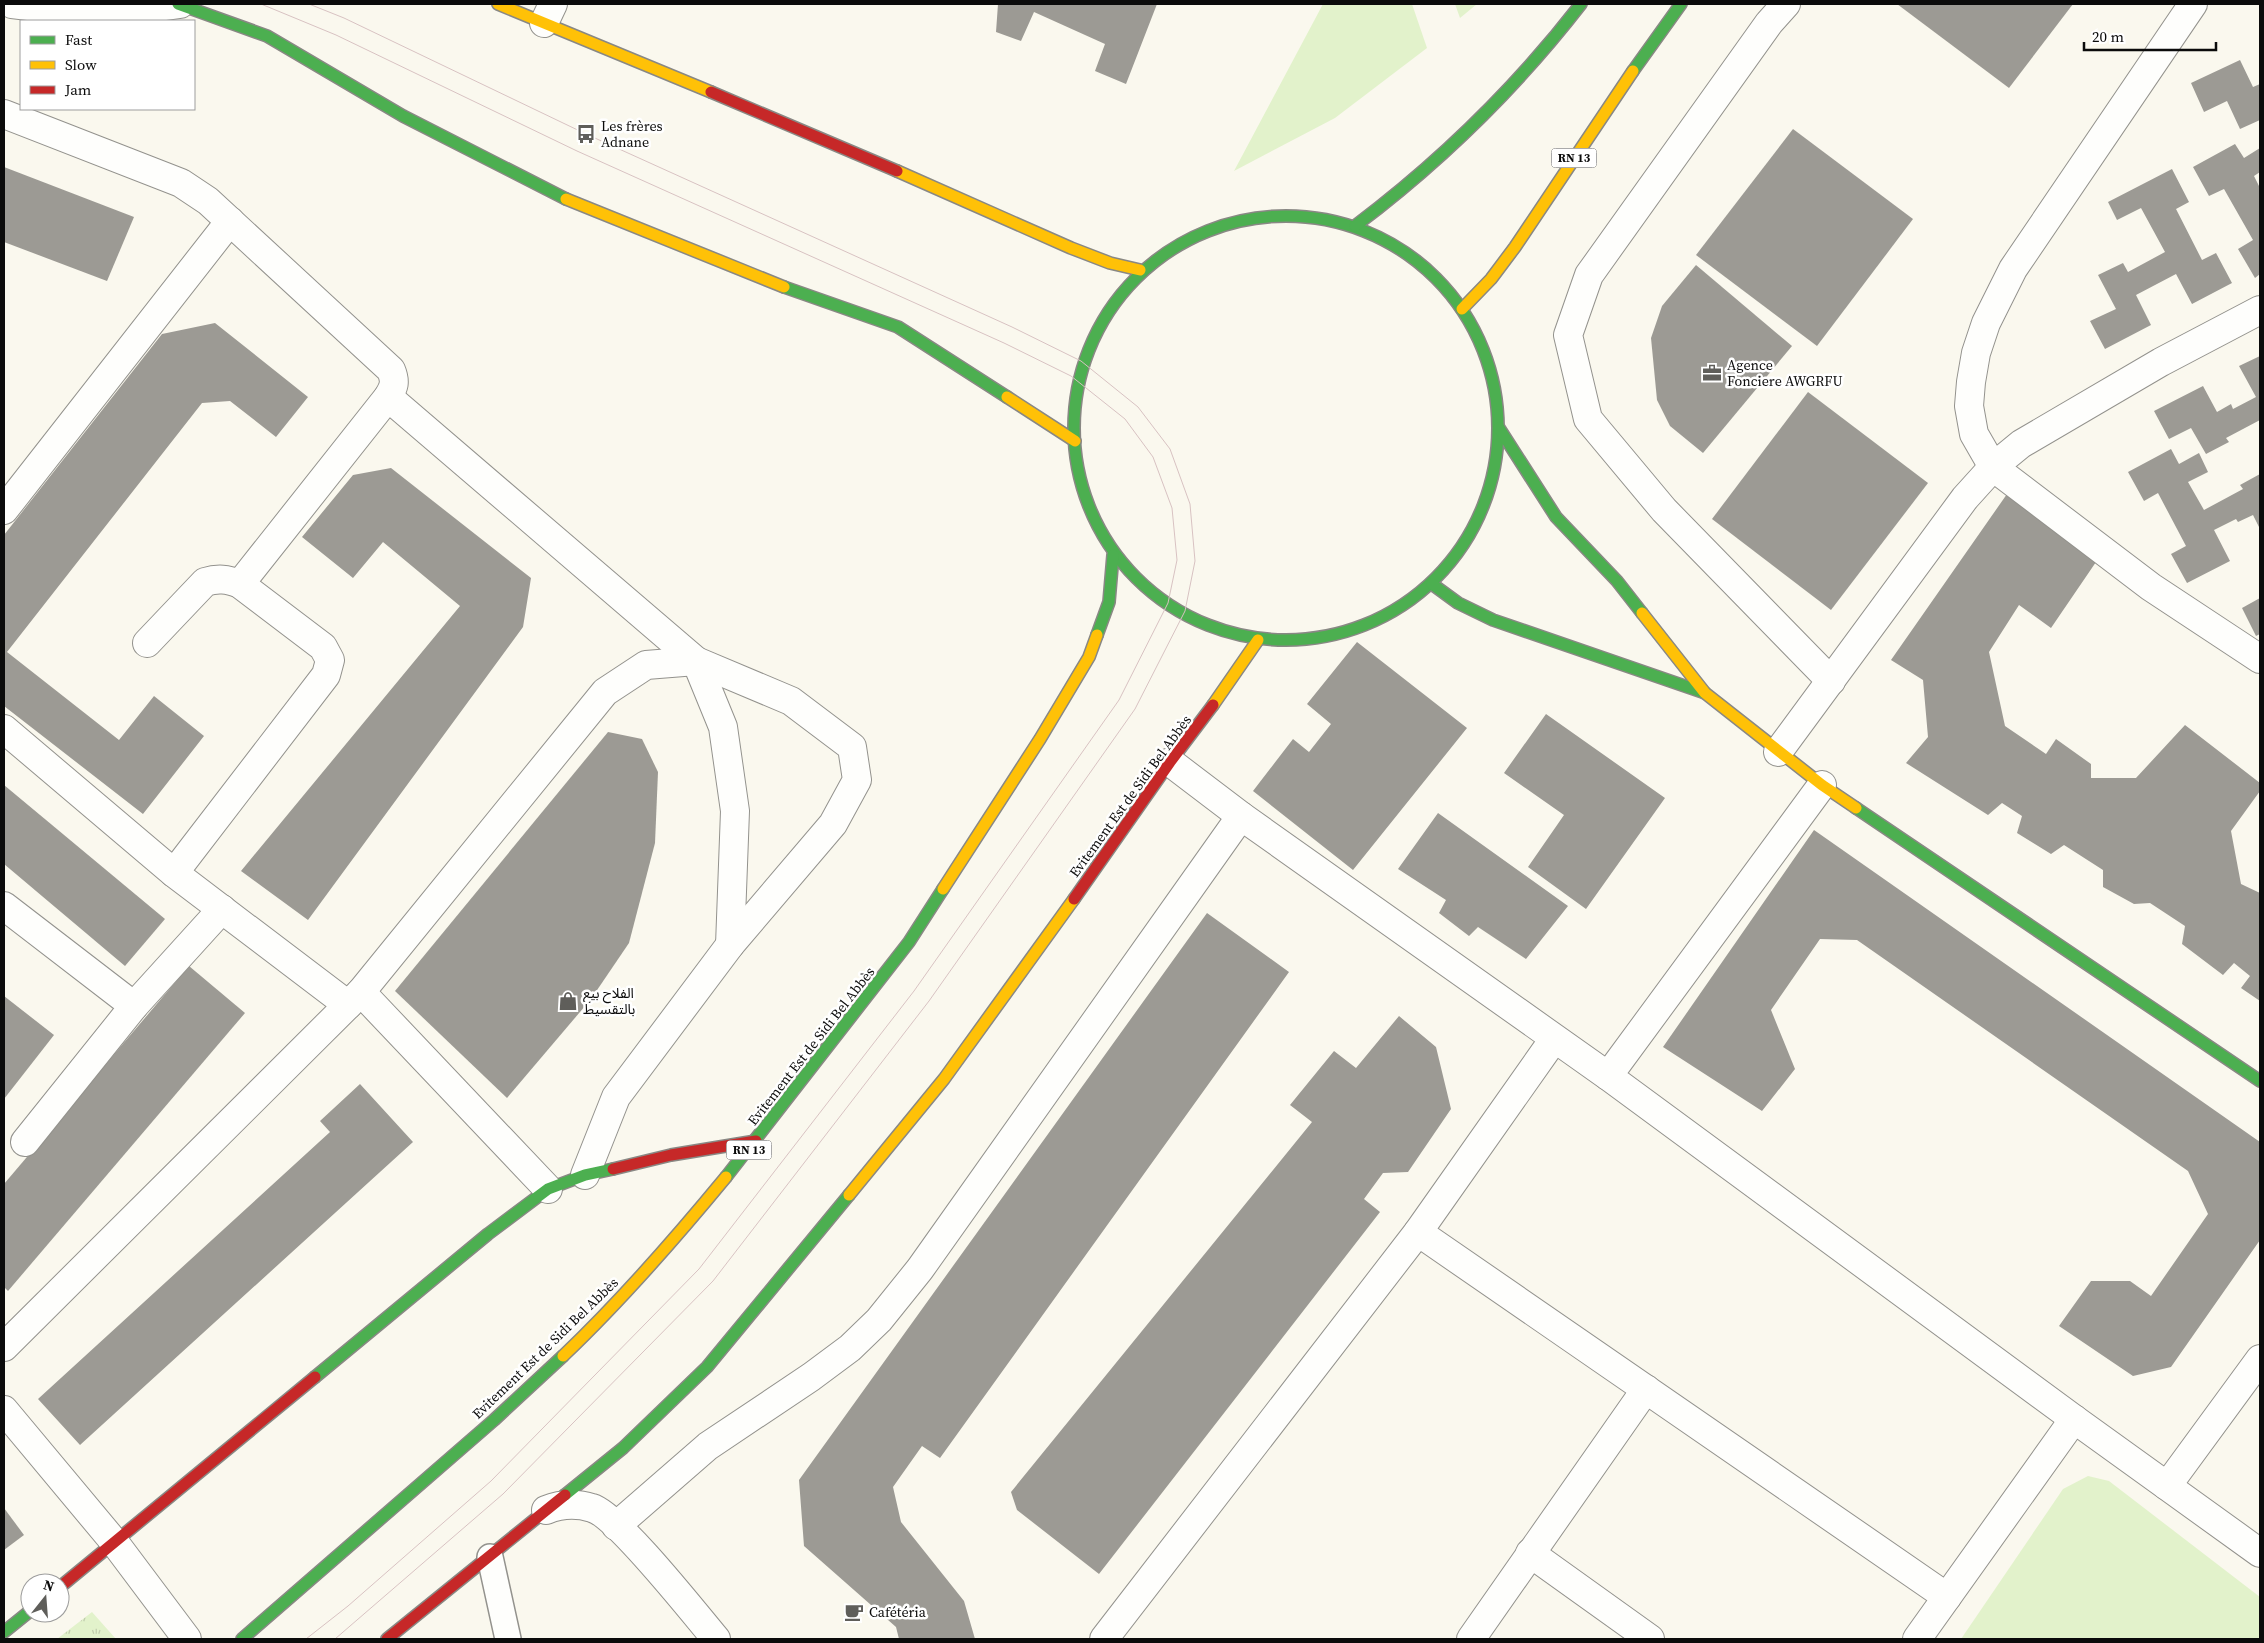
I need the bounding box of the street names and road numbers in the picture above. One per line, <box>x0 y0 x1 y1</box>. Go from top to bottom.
road number: RN 13 <box>1552 148 1596 168</box>
street label: Evitement Est de Sidi Bel Abbès <box>1064 711 1196 881</box>
street label: Evitement Est de Sidi Bel Abbès <box>743 963 879 1129</box>
road number: RN 13 <box>726 1140 772 1160</box>
street label: Evitement Est de Sidi Bel Abbès <box>467 1273 623 1423</box>

